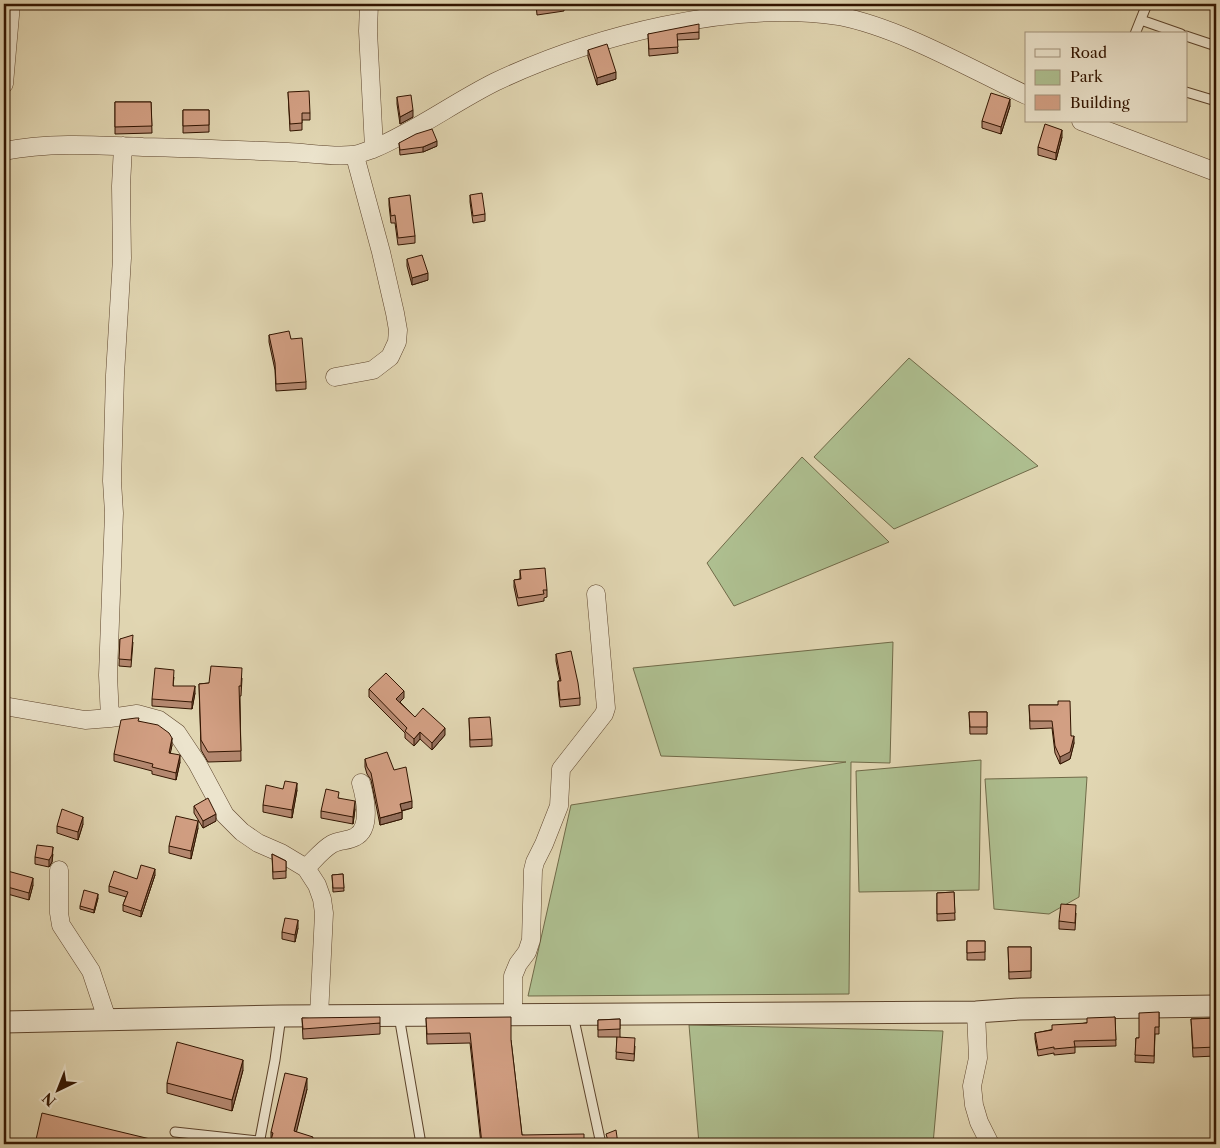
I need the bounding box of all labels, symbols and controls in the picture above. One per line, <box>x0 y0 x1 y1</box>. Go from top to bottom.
legend <box>1025 32 1188 122</box>
text: Road <box>1070 43 1107 62</box>
text: Park <box>1070 67 1104 86</box>
text: Building <box>1070 93 1130 112</box>
north arrow <box>32 1066 82 1116</box>
text: N <box>39 1089 60 1110</box>

